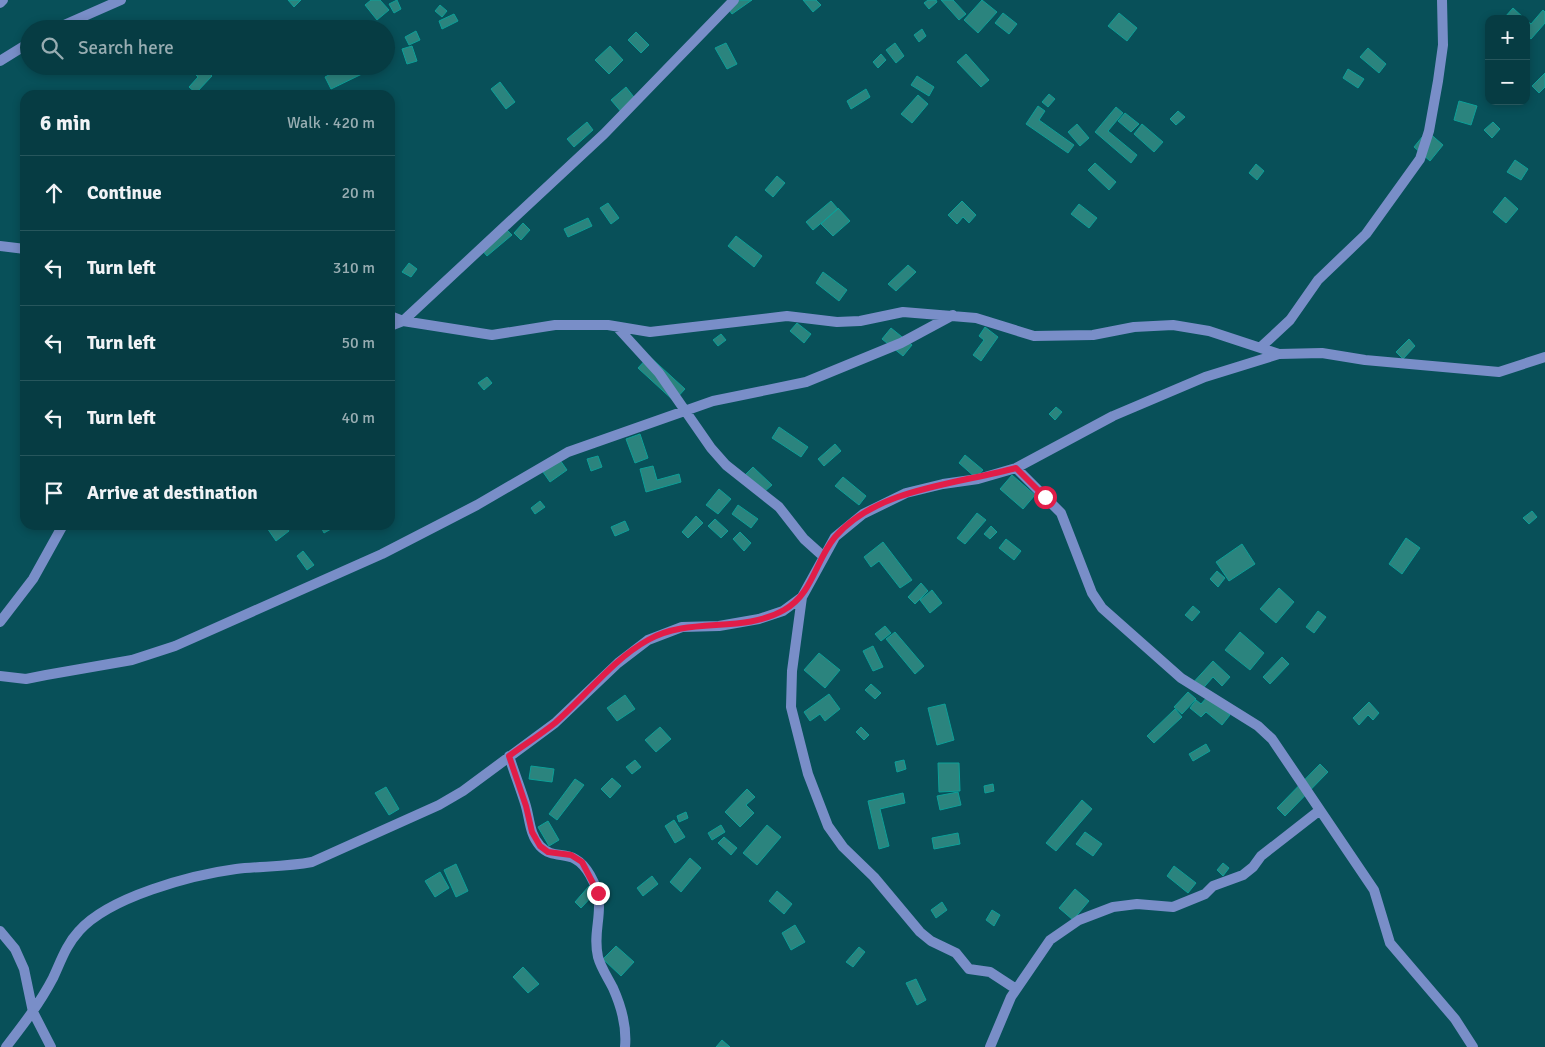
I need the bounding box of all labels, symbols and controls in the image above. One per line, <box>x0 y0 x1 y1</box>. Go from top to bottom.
map controls <box>1485 15 1530 105</box>
button: + <box>1485 15 1530 60</box>
search box <box>20 20 395 75</box>
icon: search <box>38 34 66 62</box>
text: Search here <box>78 36 174 60</box>
button: − <box>1485 60 1530 105</box>
text: 6 min <box>40 110 91 136</box>
text: Walk · 420 m <box>287 113 375 133</box>
icon: ahead <box>40 179 68 207</box>
text: Continue <box>87 181 162 205</box>
text: 20 m <box>341 183 375 203</box>
icon: left <box>40 254 68 282</box>
text: Turn left <box>87 256 156 280</box>
text: 310 m <box>333 258 375 278</box>
icon: left <box>40 329 68 357</box>
text: Turn left <box>87 331 156 355</box>
text: 50 m <box>341 333 375 353</box>
icon: left <box>40 404 68 432</box>
text: Turn left <box>87 406 156 430</box>
text: 40 m <box>341 408 375 428</box>
icon: arrive <box>40 479 68 507</box>
text: Arrive at destination <box>87 481 258 505</box>
route start <box>1034 486 1057 509</box>
route end <box>587 882 610 905</box>

